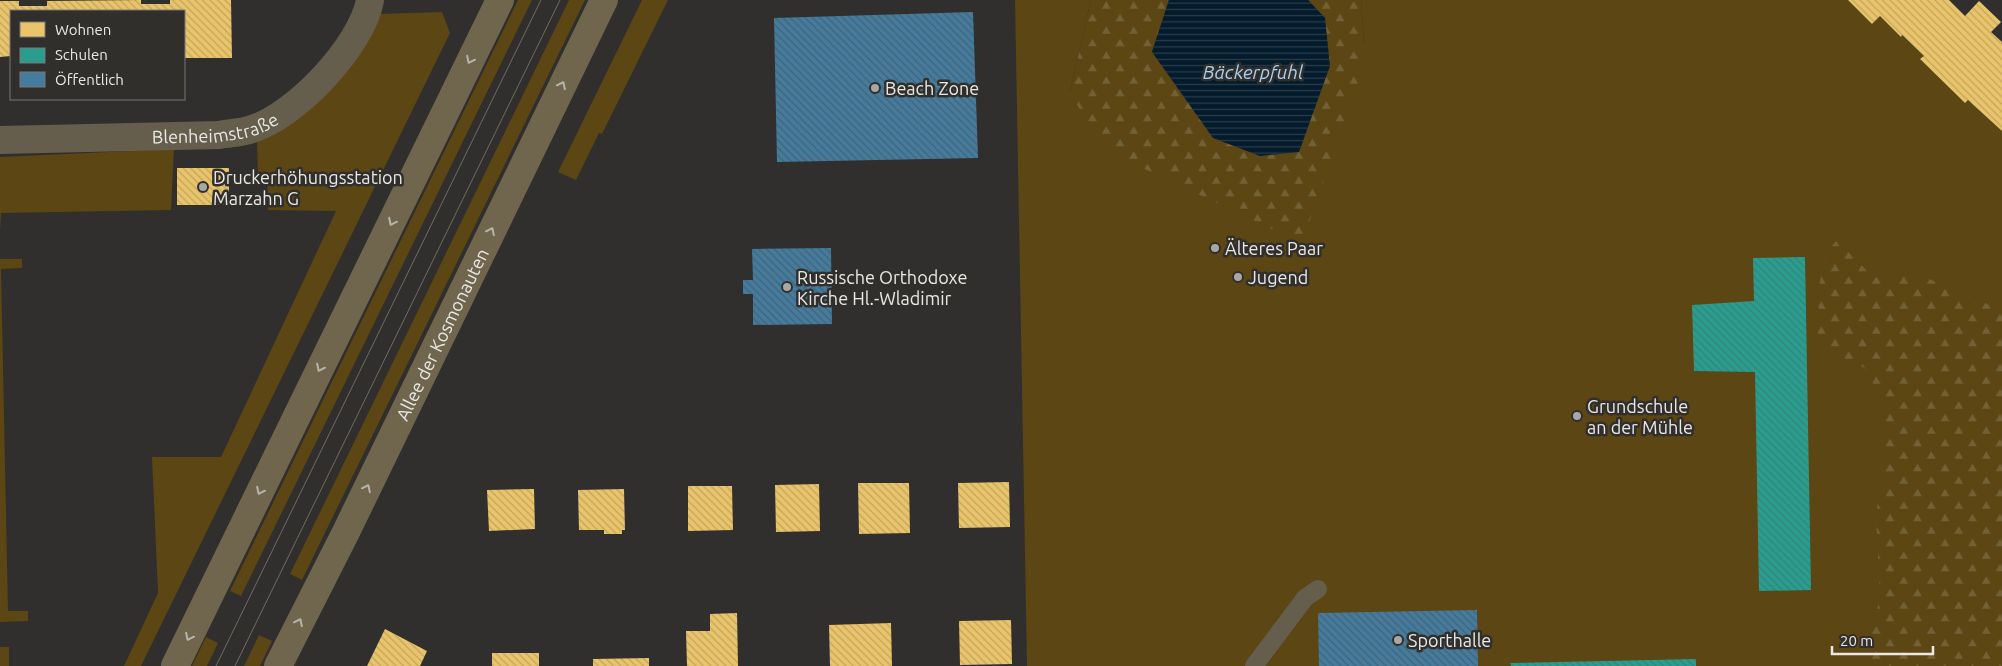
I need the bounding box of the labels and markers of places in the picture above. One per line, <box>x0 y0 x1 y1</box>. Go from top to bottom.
place label: Beach Zone <box>885 78 979 98</box>
marker: Beach Zone <box>869 82 881 94</box>
place label: Druckerhöhungsstation Marzahn G <box>213 167 403 208</box>
marker: Druckerhöhungsstation Marzahn G <box>197 181 209 193</box>
place label: Älteres Paar <box>1225 238 1323 258</box>
marker: Älteres Paar <box>1209 242 1221 254</box>
place label: Russische Orthodoxe Kirche Hl.-Wladimir <box>797 267 967 308</box>
place label: Jugend <box>1248 267 1308 287</box>
marker: Jugend <box>1232 271 1244 283</box>
marker: Russische Orthodoxe Kirche Hl.-Wladimir <box>781 281 793 293</box>
place label: Grundschule an der Mühle <box>1587 396 1693 437</box>
marker: Grundschule an der Mühle <box>1571 410 1583 422</box>
place label: Sporthalle <box>1408 630 1491 650</box>
marker: Sporthalle <box>1392 634 1404 646</box>

